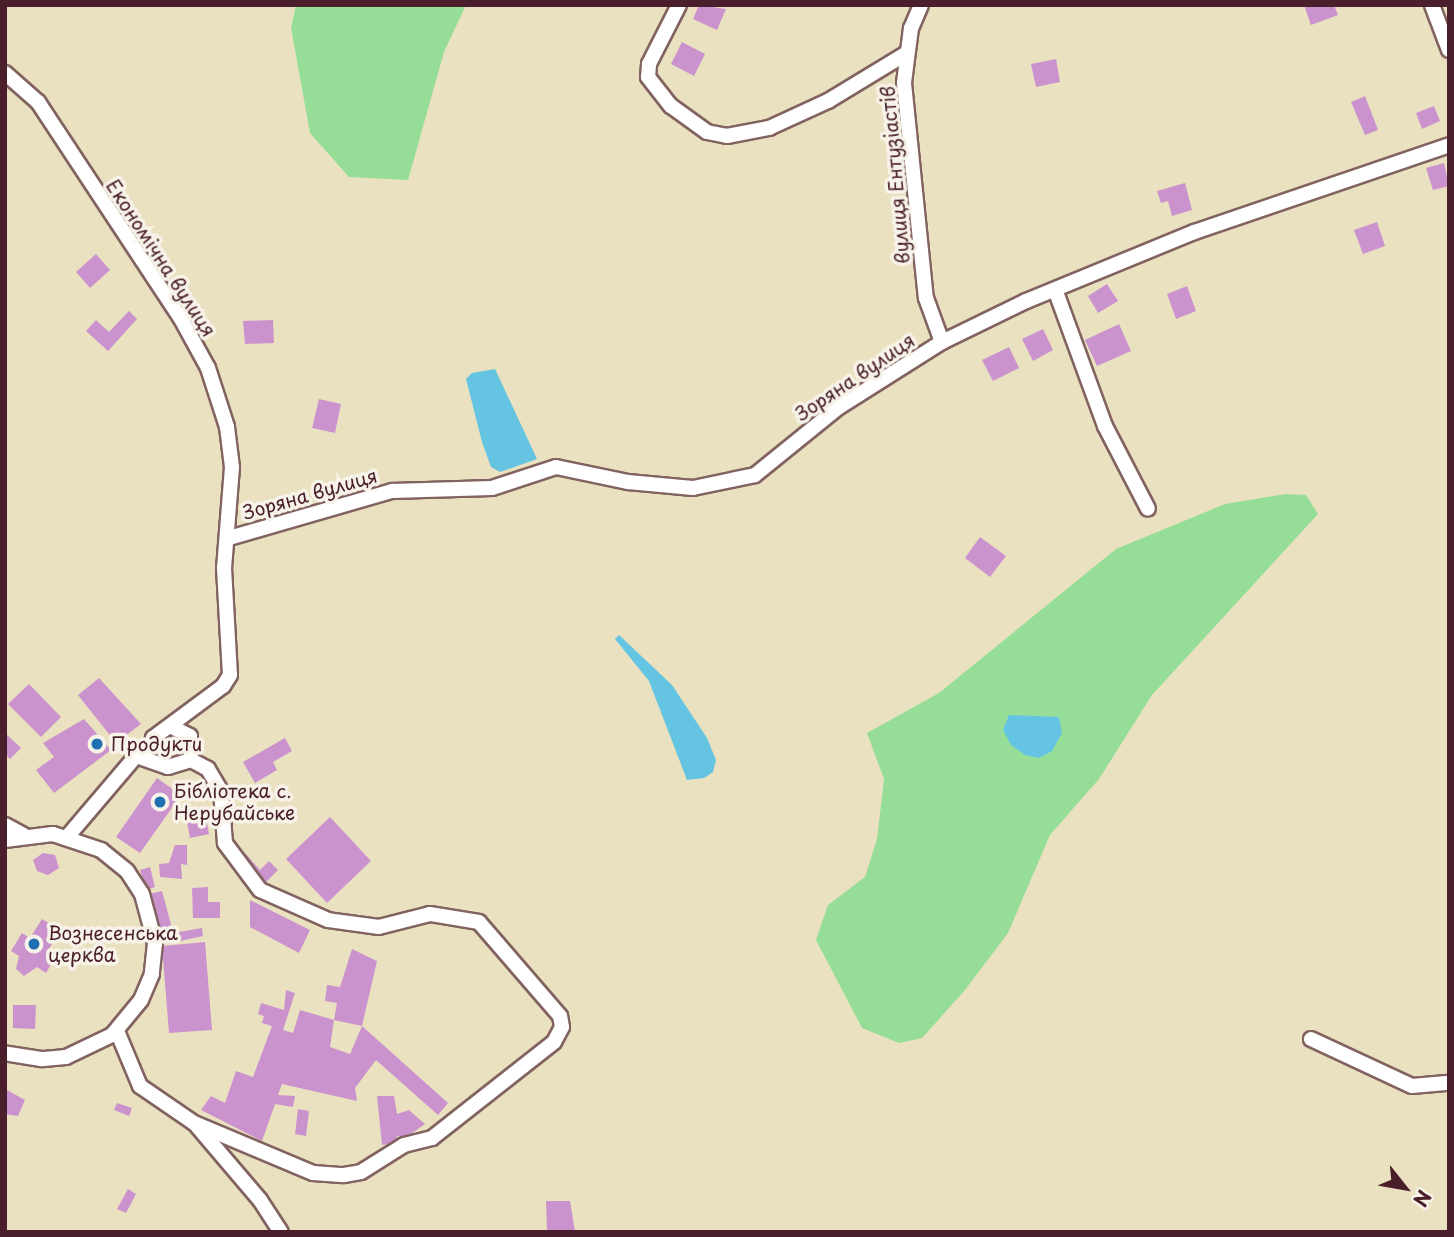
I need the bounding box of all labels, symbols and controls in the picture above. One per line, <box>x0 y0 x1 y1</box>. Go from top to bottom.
street label: вулиця Ентузіастів <box>876 85 914 265</box>
street label: Економічна вулиця <box>101 174 221 342</box>
street label: Зоряна вулиця <box>791 328 919 426</box>
street label: Зоряна вулиця <box>240 464 380 524</box>
place label: Продукти <box>111 733 202 755</box>
marker: Продукти <box>89 736 105 752</box>
place label: Бібліотека с. Нерубайське <box>174 780 295 824</box>
marker: Бібліотека с. Нерубайське <box>152 794 168 810</box>
place label: Вознесенська церква <box>48 922 178 966</box>
marker: Вознесенська церква <box>26 936 42 952</box>
north arrow <box>1370 1153 1440 1223</box>
text: N <box>1407 1185 1439 1212</box>

